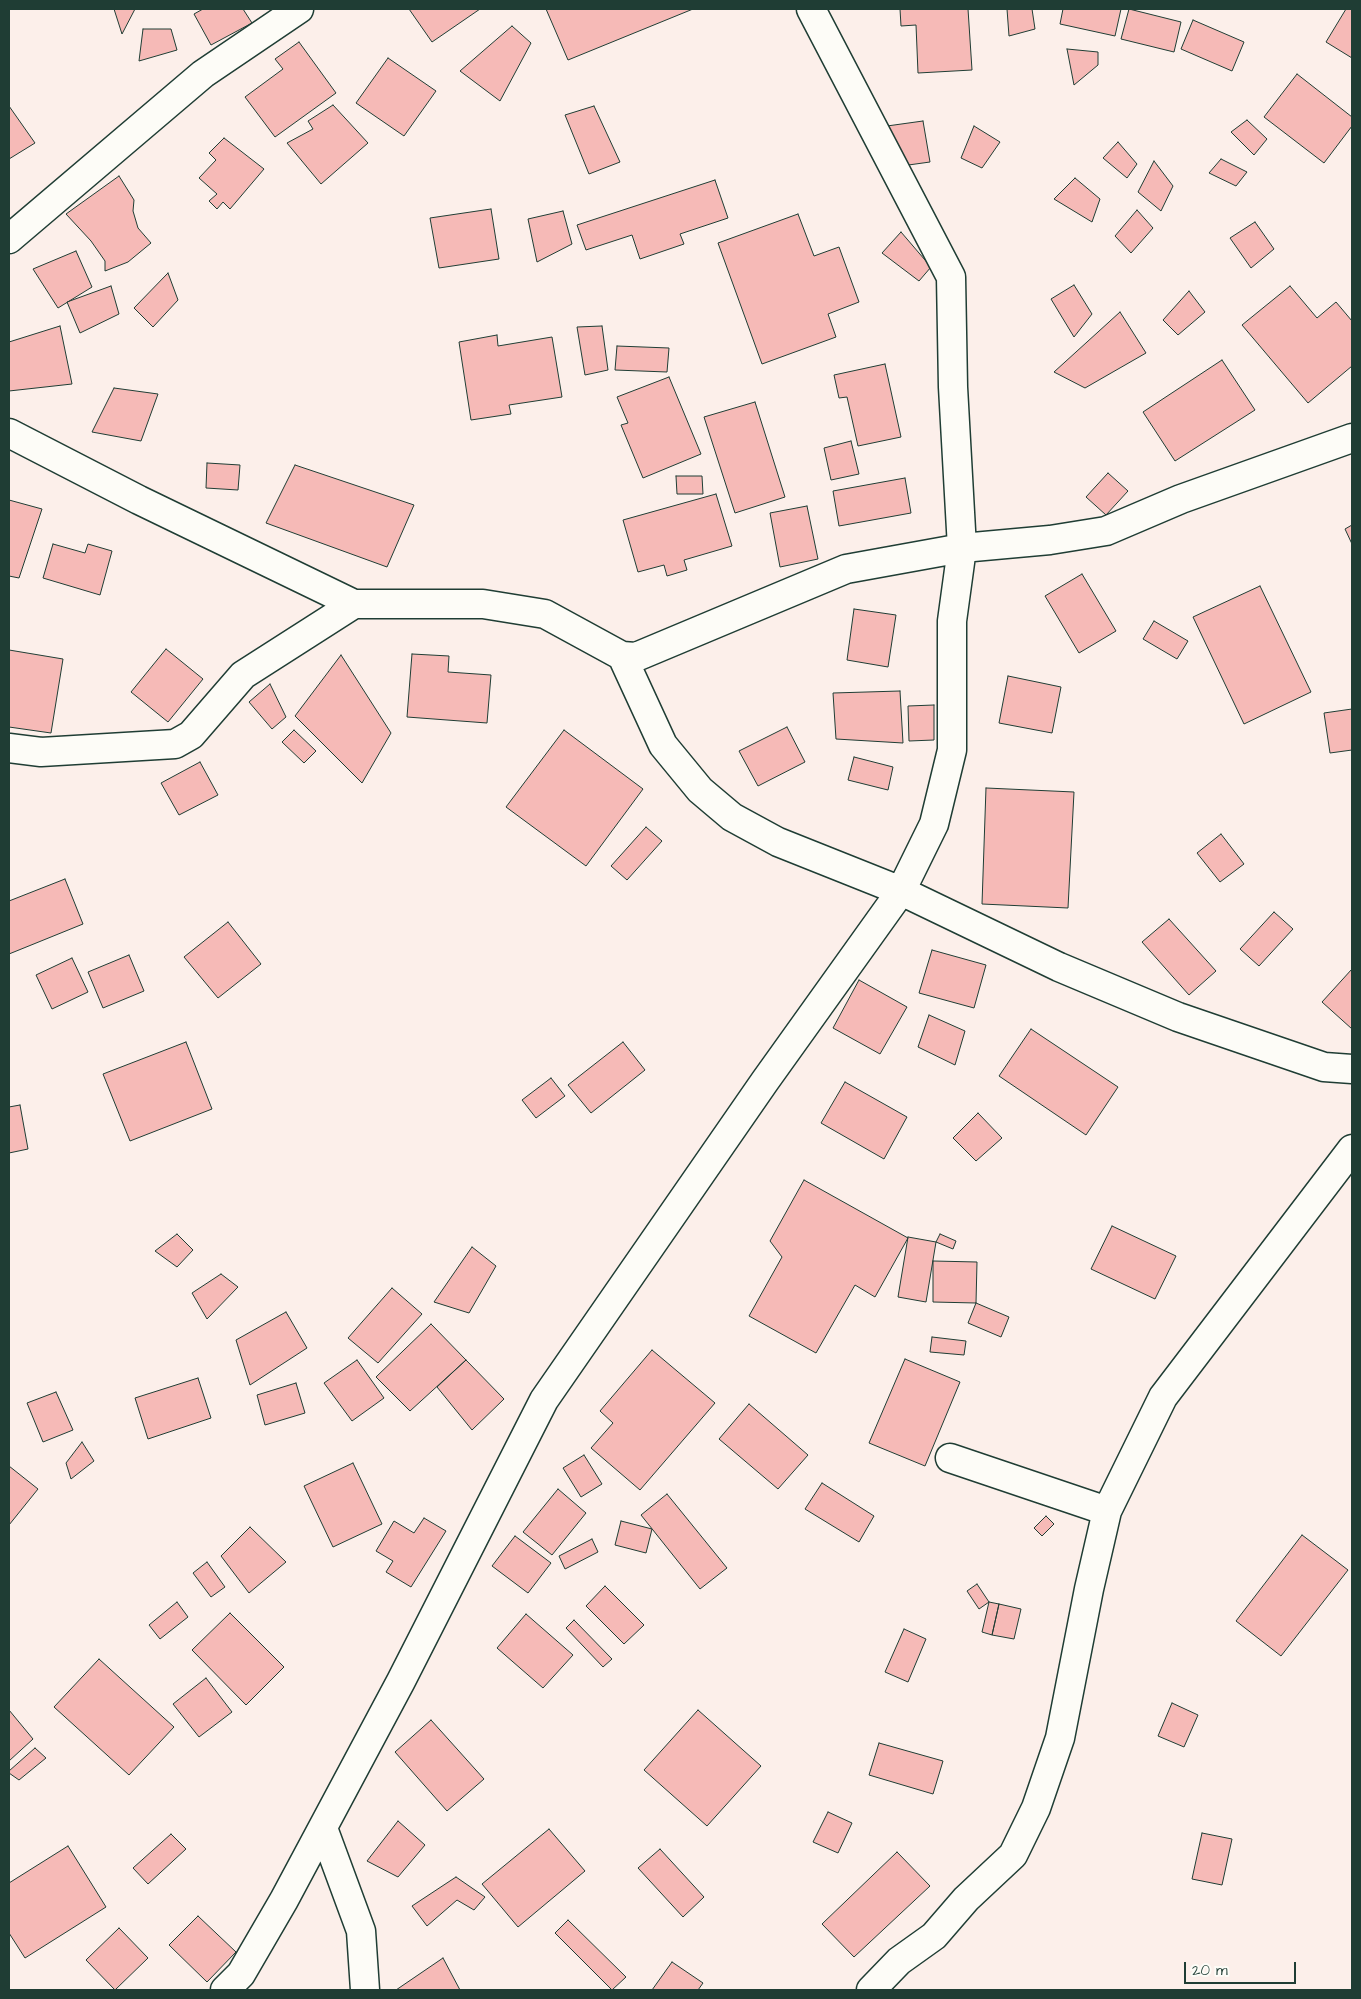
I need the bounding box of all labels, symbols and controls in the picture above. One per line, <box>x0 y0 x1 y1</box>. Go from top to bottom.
scale bar <box>1186 1952 1298 1984</box>
text: 20 m <box>1192 1960 1228 1981</box>

